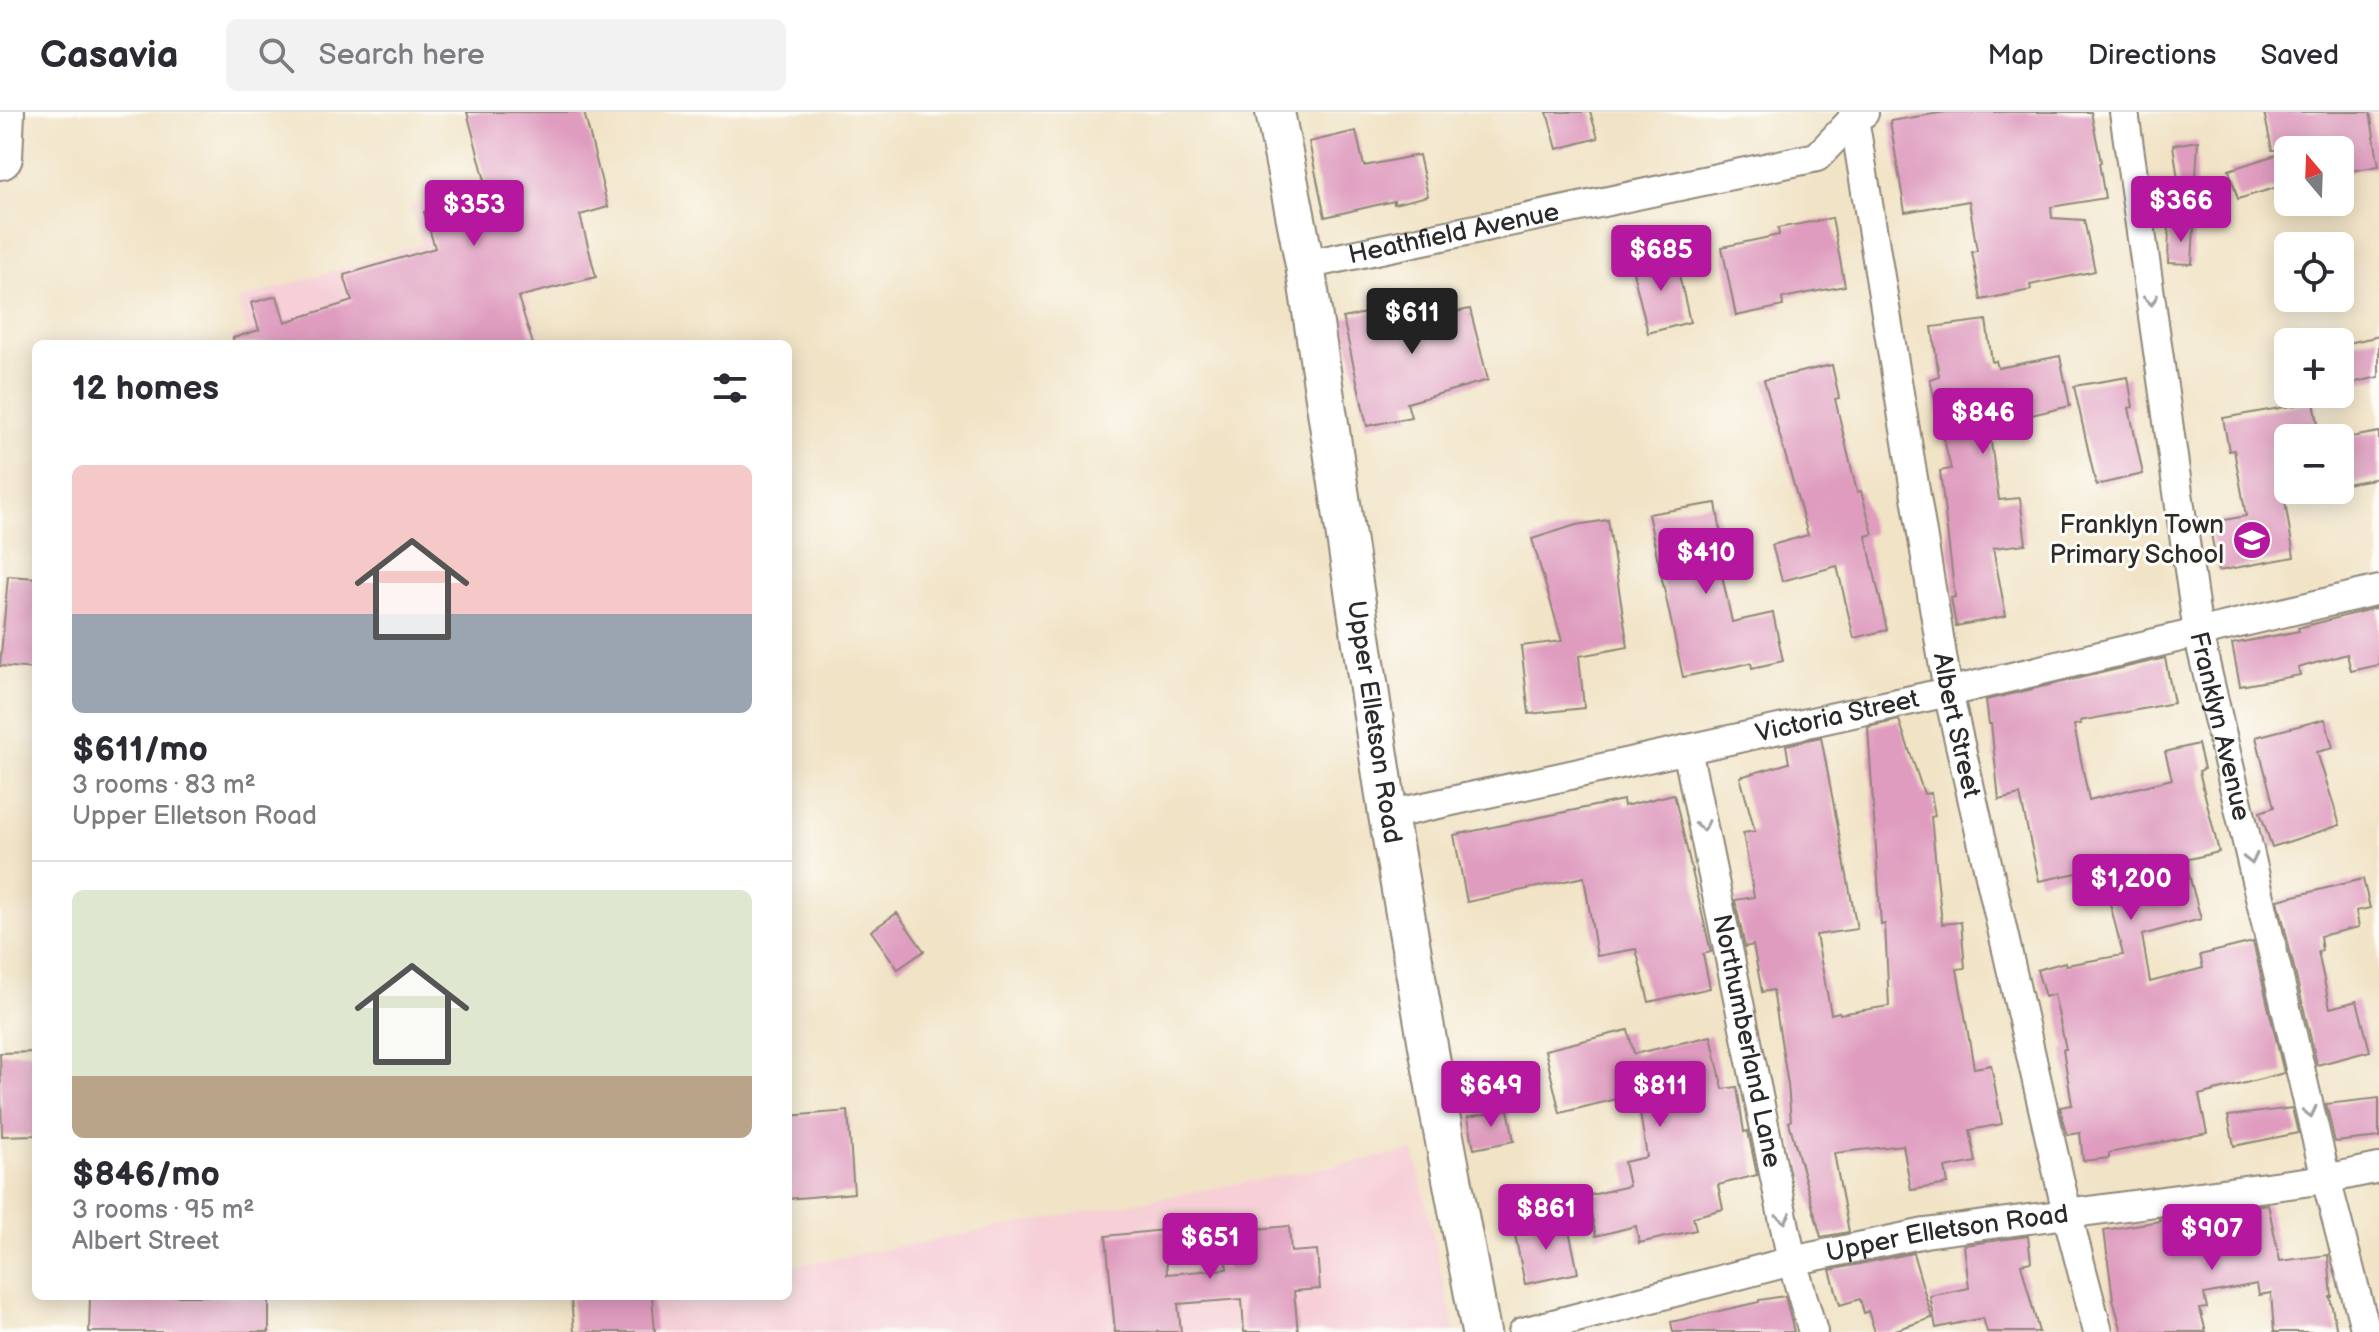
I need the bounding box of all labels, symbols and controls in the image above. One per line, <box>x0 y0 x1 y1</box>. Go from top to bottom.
search box <box>226 19 786 91</box>
text: Casavia <box>40 33 178 78</box>
icon: search <box>254 33 298 77</box>
text: Search here <box>318 37 485 73</box>
text: Map <box>1987 39 2044 72</box>
text: Directions <box>2088 39 2216 72</box>
text: Saved <box>2260 39 2339 72</box>
north arrow <box>2274 136 2354 216</box>
map controls <box>2274 136 2354 504</box>
pin: $366 <box>2134 176 2228 244</box>
pin: $353 <box>427 180 521 248</box>
text: $366 <box>2149 186 2213 217</box>
text: $353 <box>443 190 505 221</box>
street label: Heathfield Avenue <box>1346 196 1562 271</box>
pin: $685 <box>1614 225 1708 293</box>
button: locate <box>2274 232 2354 312</box>
text: $685 <box>1629 235 1693 266</box>
pin: $611 <box>1365 288 1459 356</box>
one-way arrow <box>2142 294 2159 307</box>
text: $611 <box>1385 298 1439 329</box>
button: + <box>2274 328 2354 408</box>
icon: filters <box>708 366 752 410</box>
text: 12 homes <box>72 368 219 409</box>
pin: $846 <box>1936 388 2030 456</box>
text: $846 <box>1951 398 2015 429</box>
button: − <box>2274 424 2354 504</box>
place label: Franklyn Town Primary School <box>2049 510 2224 571</box>
icon: home <box>340 517 484 661</box>
school or university icon: Franklyn Town Primary School <box>2231 519 2273 561</box>
pin: $410 <box>1659 528 1753 596</box>
text: $410 <box>1676 538 1736 569</box>
street label: Upper Elletson Road <box>1340 598 1408 846</box>
street label: Franklyn Avenue <box>2183 629 2257 824</box>
street label: Albert Street <box>1926 651 1987 801</box>
street label: Victoria Street <box>1753 683 1922 749</box>
text: $611/mo <box>72 729 208 770</box>
text: 3 rooms · 83 m² <box>72 770 256 801</box>
text: Upper Elletson Road <box>72 801 317 832</box>
one-way arrow <box>1694 819 1711 832</box>
one-way arrow <box>2241 851 2258 865</box>
pin: $1,200 <box>2066 854 2196 922</box>
text: $1,200 <box>2090 864 2172 895</box>
street label: Northumberland Lane <box>1706 911 1788 1170</box>
icon: home <box>340 942 484 1086</box>
pin: $649 <box>1444 1061 1538 1129</box>
pin: $811 <box>1613 1061 1707 1129</box>
text: $649 <box>1459 1071 1523 1102</box>
text: $811 <box>1633 1071 1687 1102</box>
one-way arrow <box>2301 1104 2318 1118</box>
text: $846/mo <box>72 1154 220 1195</box>
pin: $861 <box>1499 1184 1593 1252</box>
text: $861 <box>1516 1194 1576 1225</box>
text: 3 rooms · 95 m² <box>72 1195 254 1226</box>
street label: Upper Elletson Road <box>1823 1198 2070 1269</box>
pin: $907 <box>2165 1204 2259 1272</box>
one-way arrow <box>1774 1211 1791 1224</box>
pin: $651 <box>1163 1213 1257 1281</box>
text: $907 <box>2181 1214 2243 1245</box>
text: $651 <box>1181 1223 1239 1254</box>
text: Albert Street <box>72 1226 219 1257</box>

